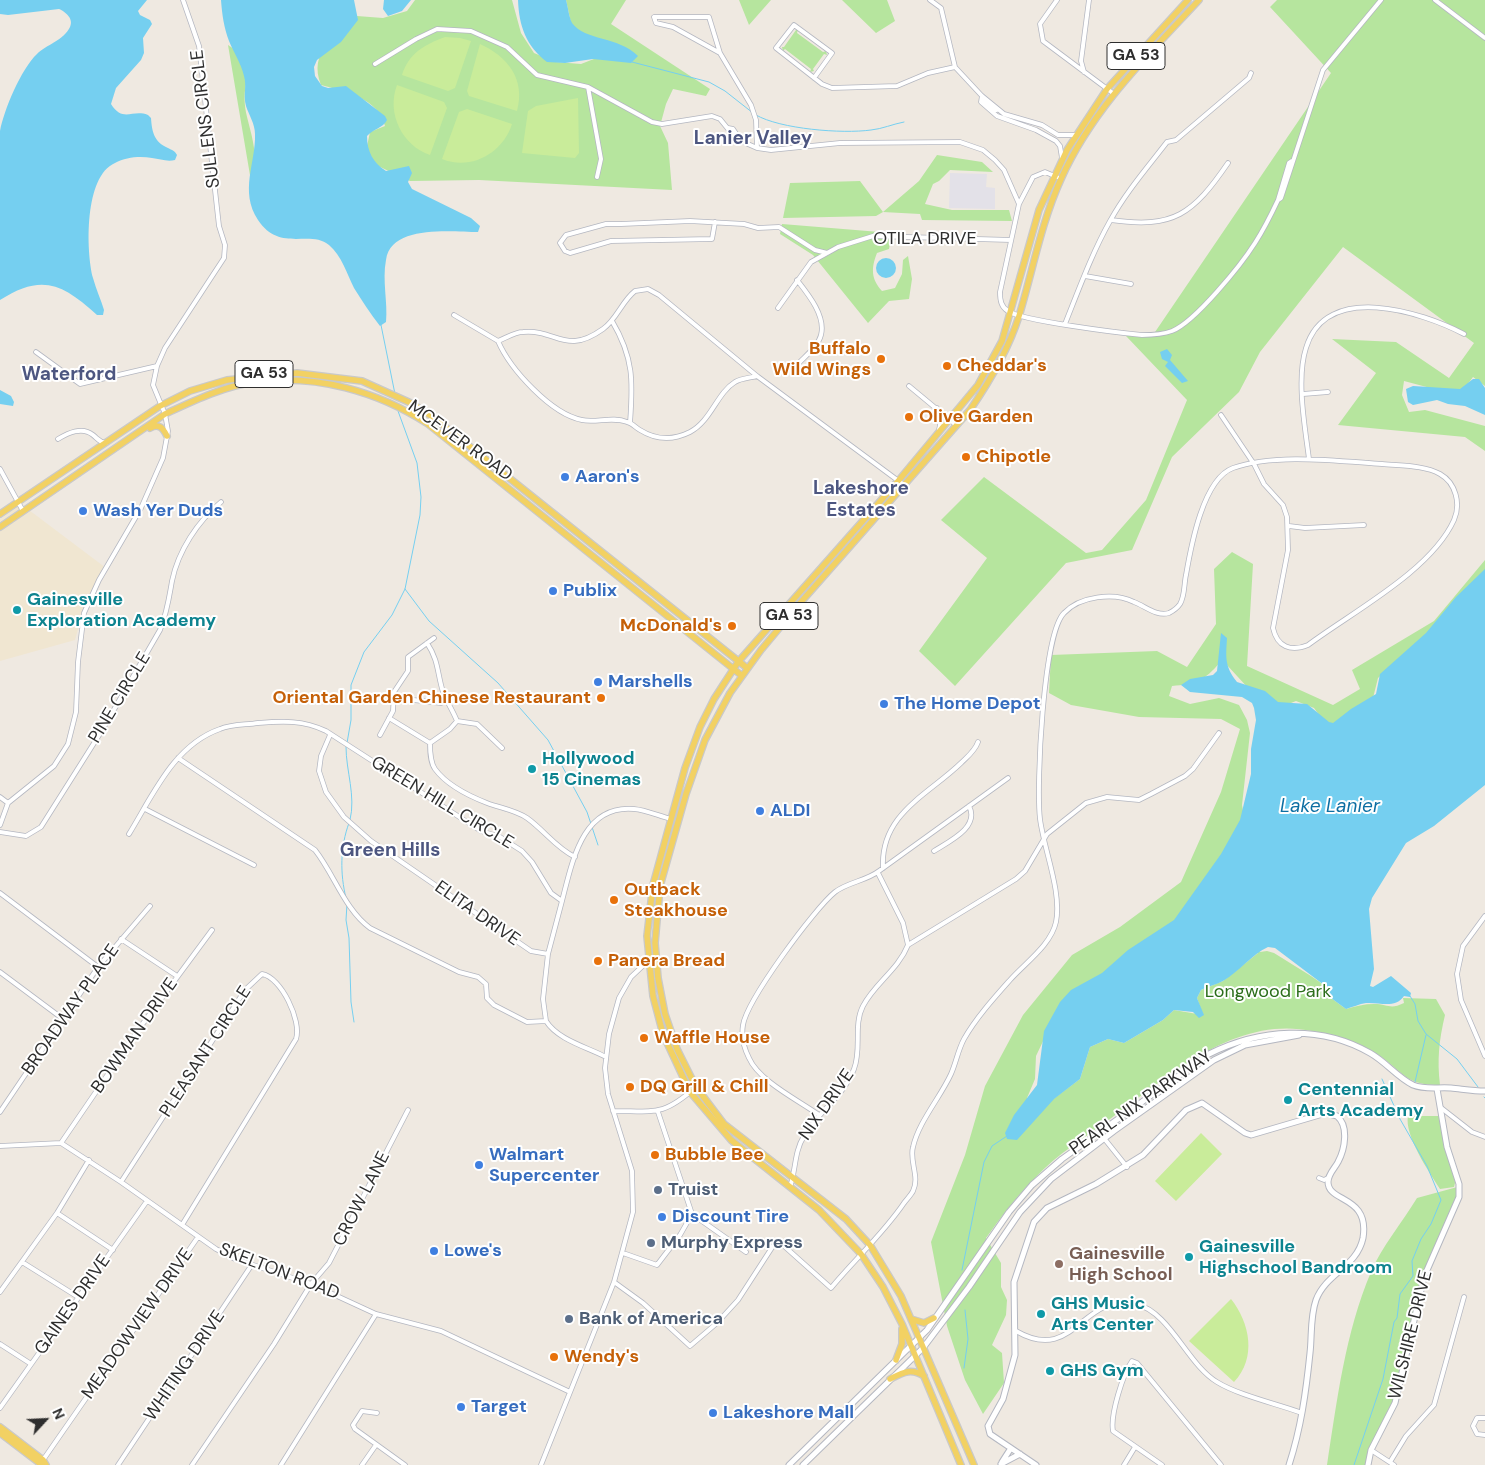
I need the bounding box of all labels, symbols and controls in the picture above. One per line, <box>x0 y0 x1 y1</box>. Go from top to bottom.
road number: GA 53 <box>1107 42 1165 70</box>
street label: SULLENS CIRCLE <box>187 48 225 190</box>
district label: Lanier Valley <box>694 128 812 150</box>
street label: OTILA DRIVE <box>873 228 977 250</box>
place label: Buffalo Wild Wings <box>772 338 871 380</box>
marker: Buffalo Wild Wings <box>875 353 887 365</box>
place label: Cheddar's <box>957 355 1047 377</box>
road number: GA 53 <box>235 360 293 388</box>
marker: Cheddar's <box>941 360 953 372</box>
district label: Waterford <box>22 364 116 386</box>
street label: MCEVER ROAD <box>404 396 516 486</box>
place label: Olive Garden <box>919 406 1033 428</box>
marker: Olive Garden <box>903 411 915 423</box>
place label: Chipotle <box>976 446 1051 468</box>
marker: Chipotle <box>960 451 972 463</box>
place label: Aaron's <box>575 466 639 488</box>
marker: Aaron's <box>559 471 571 483</box>
district label: Lakeshore Estates <box>813 478 909 522</box>
place label: Wash Yer Duds <box>93 500 223 522</box>
marker: Wash Yer Duds <box>77 505 89 517</box>
place label: Publix <box>563 580 617 602</box>
marker: Publix <box>547 585 559 597</box>
place label: Gainesville Exploration Academy <box>27 589 216 632</box>
road number: GA 53 <box>760 602 818 630</box>
marker: Gainesville Exploration Academy <box>11 604 23 616</box>
place label: McDonald's <box>620 615 722 637</box>
marker: McDonald's <box>726 620 738 632</box>
street label: PINE CIRCLE <box>84 649 156 747</box>
place label: Marshells <box>608 671 693 693</box>
marker: Marshells <box>592 676 604 688</box>
place label: Oriental Garden Chinese Restaurant <box>272 687 591 709</box>
marker: Oriental Garden Chinese Restaurant <box>595 692 607 704</box>
place label: The Home Depot <box>894 693 1041 715</box>
marker: The Home Depot <box>878 698 890 710</box>
place label: Hollywood 15 Cinemas <box>542 748 641 791</box>
street label: GREEN HILL CIRCLE <box>367 752 517 854</box>
marker: Hollywood 15 Cinemas <box>526 763 538 775</box>
water label: Lake Lanier <box>1280 796 1380 818</box>
place label: ALDI <box>770 800 810 822</box>
marker: ALDI <box>754 805 766 817</box>
district label: Green Hills <box>340 840 440 862</box>
street label: ELITA DRIVE <box>430 877 524 951</box>
place label: Outback Steakhouse <box>624 879 728 922</box>
marker: Outback Steakhouse <box>608 894 620 906</box>
street label: BROADWAY PLACE <box>18 940 124 1080</box>
place label: Panera Bread <box>608 950 725 972</box>
marker: Panera Bread <box>592 955 604 967</box>
street label: BOWMAN DRIVE <box>87 974 183 1098</box>
park label: Longwood Park <box>1205 981 1331 1003</box>
street label: PLEASANT CIRCLE <box>156 982 256 1122</box>
place label: Waffle House <box>654 1027 770 1049</box>
marker: Waffle House <box>638 1032 650 1044</box>
street label: PEARL NIX PARKWAY <box>1066 1046 1216 1160</box>
street label: NIX DRIVE <box>795 1065 859 1145</box>
place label: DQ Grill & Chill <box>640 1076 768 1098</box>
place label: Centennial Arts Academy <box>1298 1079 1424 1122</box>
marker: DQ Grill & Chill <box>624 1081 636 1093</box>
marker: Centennial Arts Academy <box>1282 1094 1294 1106</box>
place label: Walmart Supercenter <box>489 1144 599 1186</box>
place label: Bubble Bee <box>665 1144 764 1166</box>
street label: CROW LANE <box>329 1148 395 1250</box>
marker: Bubble Bee <box>649 1149 661 1161</box>
marker: Walmart Supercenter <box>473 1159 485 1171</box>
place label: Truist <box>668 1179 718 1201</box>
marker: Truist <box>652 1184 664 1196</box>
place label: Discount Tire <box>672 1206 789 1228</box>
marker: Discount Tire <box>656 1211 668 1223</box>
place label: Murphy Express <box>661 1232 803 1254</box>
place label: Gainesville Highschool Bandroom <box>1199 1236 1392 1278</box>
marker: Murphy Express <box>645 1237 657 1249</box>
street label: SKELTON ROAD <box>216 1239 342 1305</box>
place label: Lowe's <box>444 1240 502 1262</box>
place label: Gainesville High School <box>1069 1243 1173 1286</box>
street label: MEADOWVIEW DRIVE <box>78 1245 198 1403</box>
marker: Lowe's <box>428 1245 440 1257</box>
street label: GAINES DRIVE <box>31 1251 115 1359</box>
marker: Gainesville Highschool Bandroom <box>1183 1251 1195 1263</box>
marker: Gainesville High School <box>1053 1258 1065 1270</box>
street label: WILSHIRE DRIVE <box>1384 1268 1438 1402</box>
place label: GHS Music Arts Center <box>1051 1293 1154 1336</box>
street label: WHITING DRIVE <box>140 1307 230 1425</box>
place label: Bank of America <box>579 1308 723 1330</box>
marker: GHS Music Arts Center <box>1035 1308 1047 1320</box>
marker: Bank of America <box>563 1313 575 1325</box>
place label: Wendy's <box>564 1346 639 1368</box>
marker: Wendy's <box>548 1351 560 1363</box>
place label: GHS Gym <box>1060 1360 1144 1382</box>
marker: GHS Gym <box>1044 1365 1056 1377</box>
north arrow <box>20 1395 70 1445</box>
place label: Target <box>471 1396 527 1418</box>
marker: Target <box>455 1401 467 1413</box>
place label: Lakeshore Mall <box>723 1402 854 1424</box>
text: N <box>48 1405 69 1422</box>
marker: Lakeshore Mall <box>707 1407 719 1419</box>

